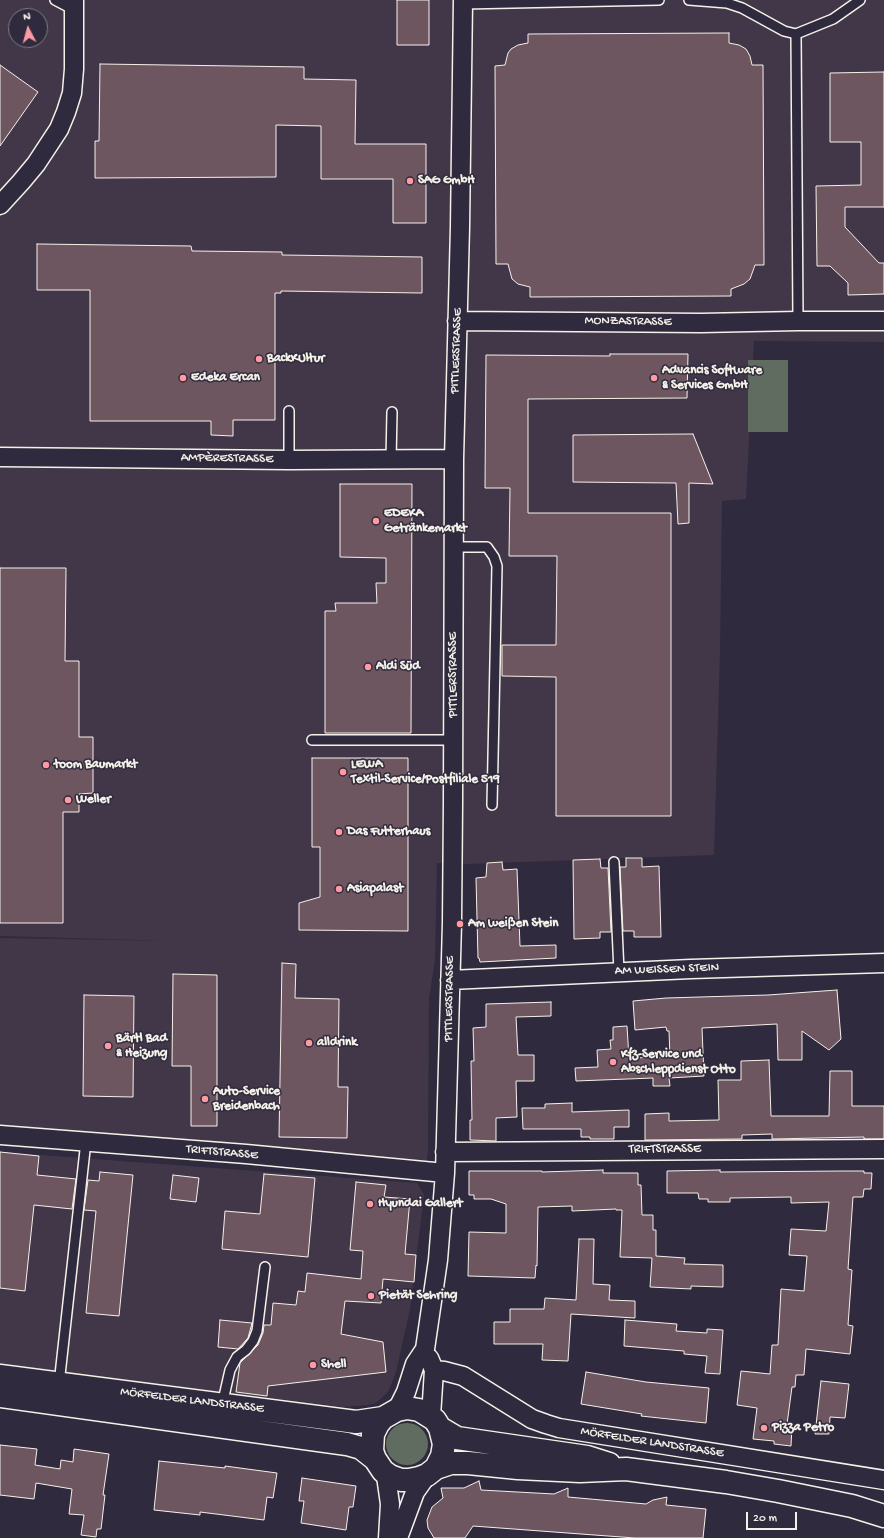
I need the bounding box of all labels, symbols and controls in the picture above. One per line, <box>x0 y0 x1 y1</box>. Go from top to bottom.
north arrow <box>8 8 48 48</box>
text: N <box>23 11 31 23</box>
place label: SAG GmbH <box>418 173 475 189</box>
marker: SAG GmbH <box>405 176 415 186</box>
street label: PITTLERSTRASSE <box>448 308 466 394</box>
street label: MONZASTRASSE <box>584 313 672 331</box>
place label: BackKUltur <box>267 351 325 367</box>
marker: BackKUltur <box>254 354 264 364</box>
place label: Advancis Software & Services GmbH <box>662 363 762 394</box>
place label: Edeka Ercan <box>191 370 260 386</box>
marker: Edeka Ercan <box>178 373 188 383</box>
marker: Advancis Software & Services GmbH <box>649 373 659 383</box>
street label: AMPÈRESTRASSE <box>181 450 273 468</box>
place label: EDEKA Getränkemarkt <box>384 506 467 537</box>
marker: EDEKA Getränkemarkt <box>371 516 381 526</box>
street label: PITTLERSTRASSE <box>446 632 462 718</box>
place label: Aldi Süd <box>376 659 420 675</box>
marker: Aldi Süd <box>363 662 373 672</box>
place label: toom Baumarkt <box>54 757 137 773</box>
place label: LEWA Textil-Service/Postfiliale 519 <box>351 757 500 788</box>
marker: toom Baumarkt <box>41 760 51 770</box>
marker: LEWA Textil-Service/Postfiliale 519 <box>338 767 348 777</box>
place label: Weller <box>76 792 111 808</box>
marker: Weller <box>63 795 73 805</box>
place label: Das Futterhaus <box>347 824 430 840</box>
marker: Das Futterhaus <box>334 827 344 837</box>
place label: Asiapalast <box>347 881 403 897</box>
marker: Asiapalast <box>334 884 344 894</box>
place label: Am weißen Stein <box>468 916 558 932</box>
marker: Am weißen Stein <box>455 919 465 929</box>
street label: PITTLERSTRASSE <box>441 956 459 1042</box>
street label: AM WEISSEN STEIN <box>615 960 719 980</box>
place label: Bärtl Bad & Heizung <box>116 1031 167 1062</box>
place label: alldrink <box>317 1035 357 1051</box>
marker: alldrink <box>304 1038 314 1048</box>
marker: Bärtl Bad & Heizung <box>103 1041 113 1051</box>
place label: Kfz-Service und Abschleppdienst Otto <box>621 1047 736 1078</box>
marker: Kfz-Service und Abschleppdienst Otto <box>608 1057 618 1067</box>
place label: Auto-Service Breidenbach <box>213 1084 280 1115</box>
marker: Auto-Service Breidenbach <box>200 1094 210 1104</box>
street label: TRIFTSTRASSE <box>185 1142 259 1164</box>
street label: TRIFTSTRASSE <box>629 1142 701 1158</box>
place label: Hyundai Gallert <box>378 1196 463 1212</box>
marker: Hyundai Gallert <box>365 1199 375 1209</box>
place label: Pietät Sehring <box>379 1288 457 1304</box>
marker: Pietät Sehring <box>366 1291 376 1301</box>
place label: Shell <box>321 1357 346 1373</box>
marker: Shell <box>308 1360 318 1370</box>
street label: MÖRFELDER LANDSTRASSE <box>119 1384 265 1418</box>
place label: Pizza Petro <box>772 1420 834 1436</box>
marker: Pizza Petro <box>759 1423 769 1433</box>
street label: MÖRFELDER LANDSTRASSE <box>579 1424 725 1462</box>
scale bar <box>748 1504 799 1530</box>
text: 20 m <box>753 1512 777 1526</box>

